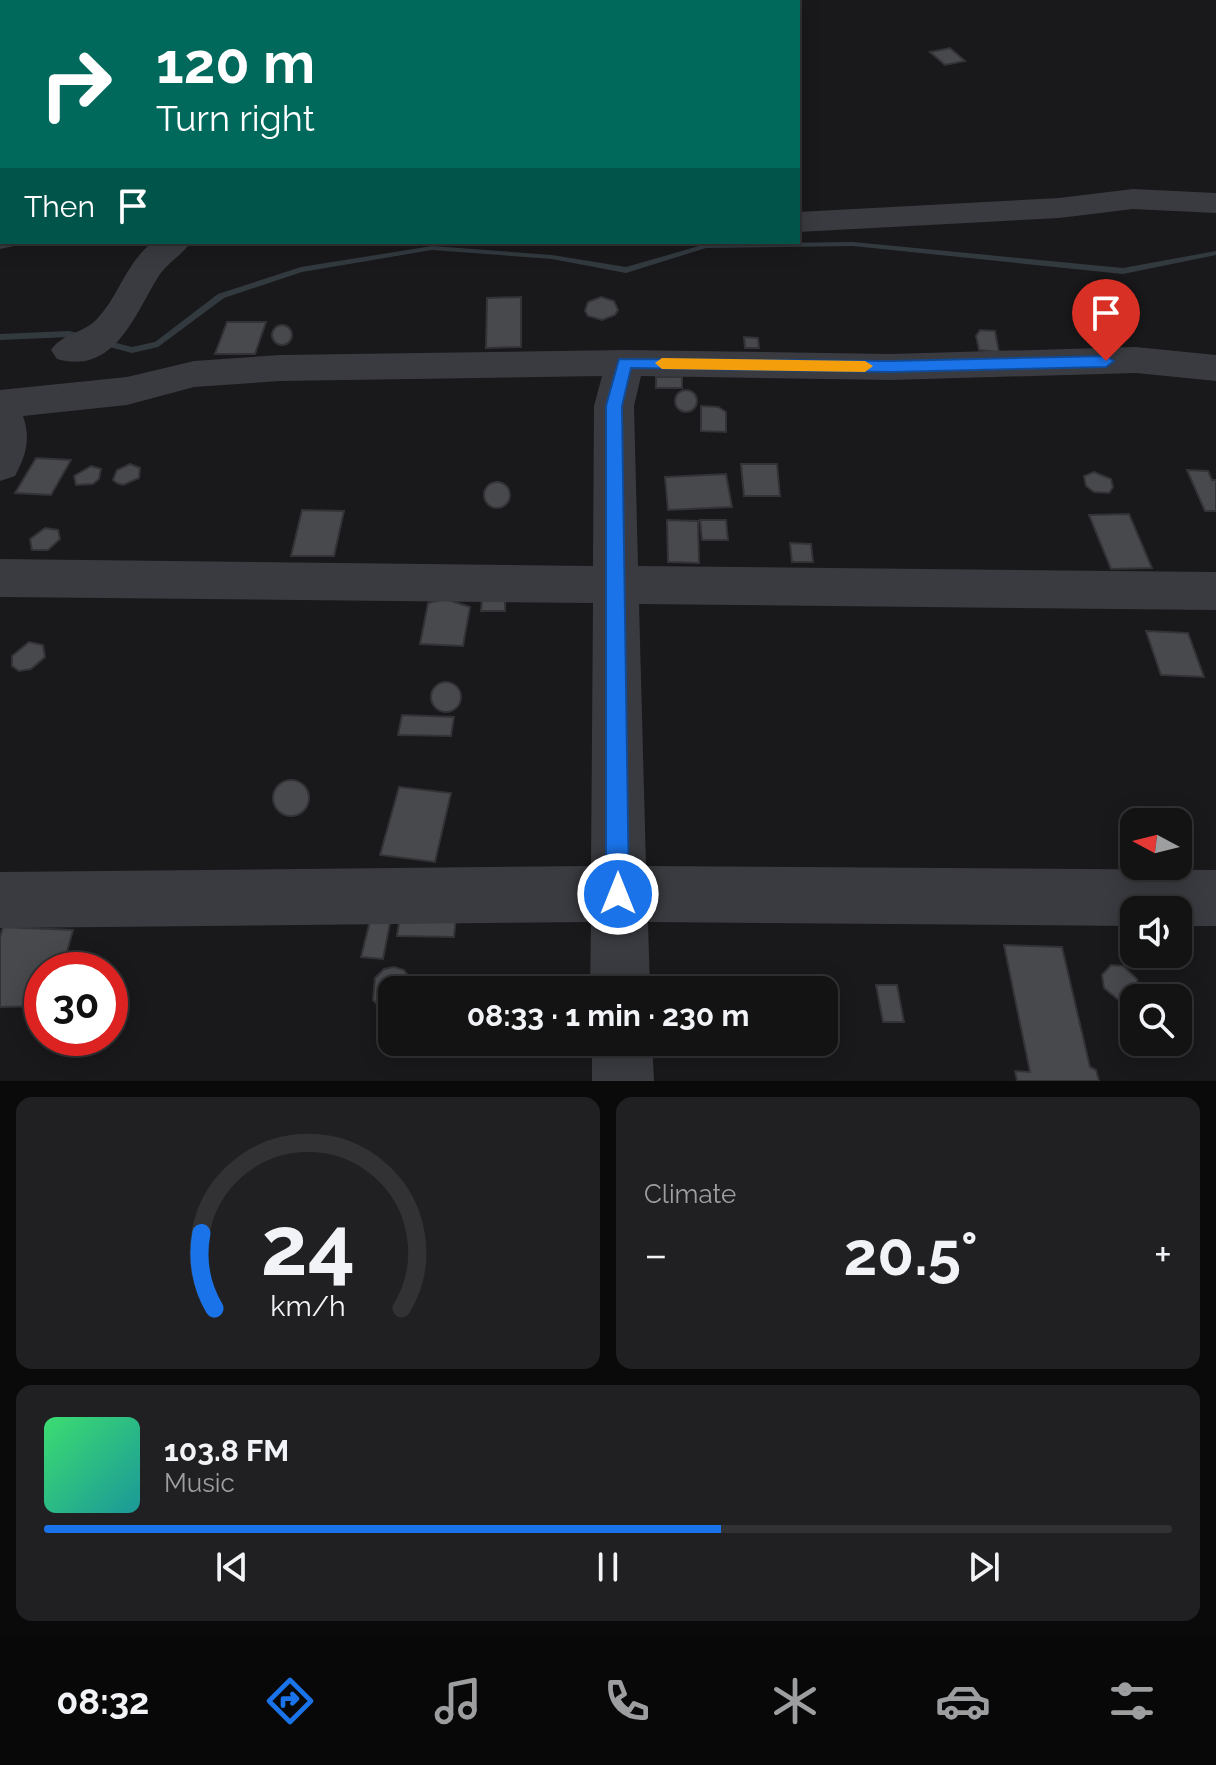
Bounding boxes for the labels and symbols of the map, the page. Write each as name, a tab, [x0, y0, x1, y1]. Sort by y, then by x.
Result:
pin	[1072, 279, 1140, 361]
north arrow	[1120, 808, 1192, 880]
position arrow	[576, 852, 660, 936]
speed limit sign: 30	[24, 952, 128, 1056]

